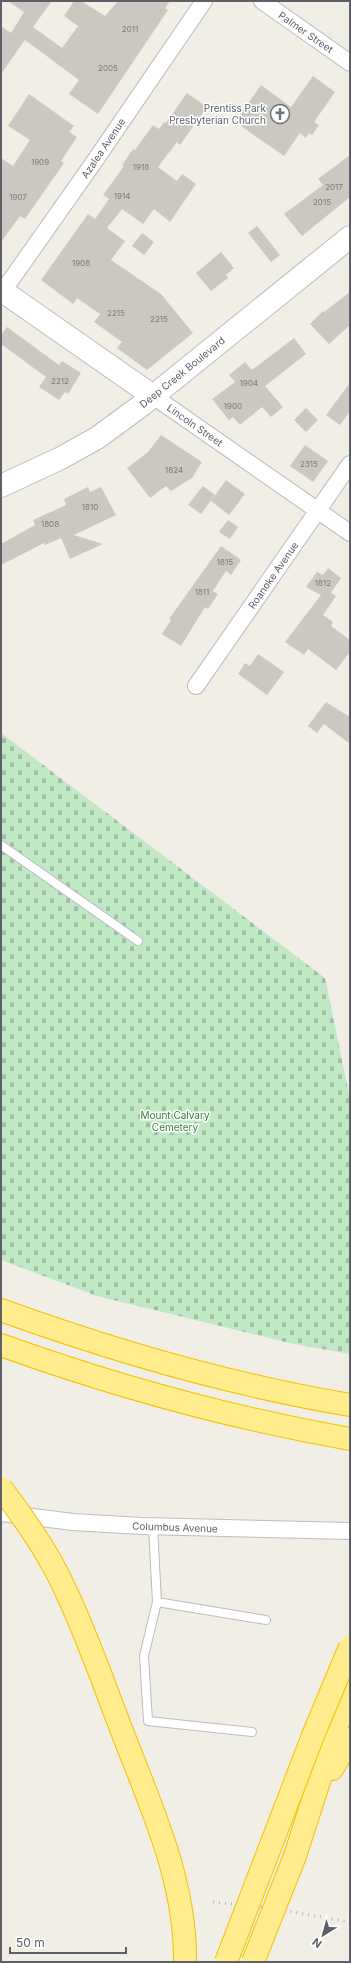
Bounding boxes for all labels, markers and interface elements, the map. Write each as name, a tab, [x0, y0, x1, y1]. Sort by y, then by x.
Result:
street label: Palmer Street	[276, 9, 336, 56]
house number: 2011	[122, 24, 138, 34]
house number: 2005	[98, 63, 118, 73]
place label: Prentiss Park Presbyterian Church	[169, 102, 267, 126]
church icon: Prentiss Park Presbyterian Church	[269, 103, 291, 125]
street label: Azalea Avenue	[78, 116, 128, 180]
house number: 1909	[31, 157, 49, 167]
house number: 1918	[133, 162, 149, 172]
house number: 2017	[325, 182, 343, 192]
house number: 1914	[114, 191, 130, 201]
house number: 1907	[9, 192, 27, 202]
house number: 2015	[313, 197, 331, 207]
house number: 1908	[72, 258, 90, 268]
house number: 2215	[107, 308, 125, 318]
house number: 2215	[150, 314, 168, 324]
street label: Deep Creek Boulevard	[137, 334, 227, 410]
house number: 2212	[51, 376, 69, 386]
house number: 1904	[240, 378, 258, 388]
street label: Lincoln Street	[165, 401, 226, 449]
house number: 1900	[224, 401, 242, 411]
house number: 2315	[300, 459, 318, 469]
house number: 1824	[165, 465, 183, 475]
house number: 1810	[82, 502, 98, 512]
house number: 1808	[41, 519, 59, 529]
street label: Roanoke Avenue	[245, 539, 301, 611]
house number: 1815	[217, 557, 233, 567]
house number: 1812	[315, 578, 331, 588]
house number: 1811	[195, 587, 209, 597]
park label: Mount Calvary Cemetery	[140, 1109, 210, 1133]
street label: Columbus Avenue	[132, 1520, 218, 1534]
north arrow	[303, 1915, 343, 1955]
scale bar	[10, 1929, 126, 1955]
text: 50 m	[16, 1935, 45, 1950]
text: N	[309, 1935, 325, 1951]

